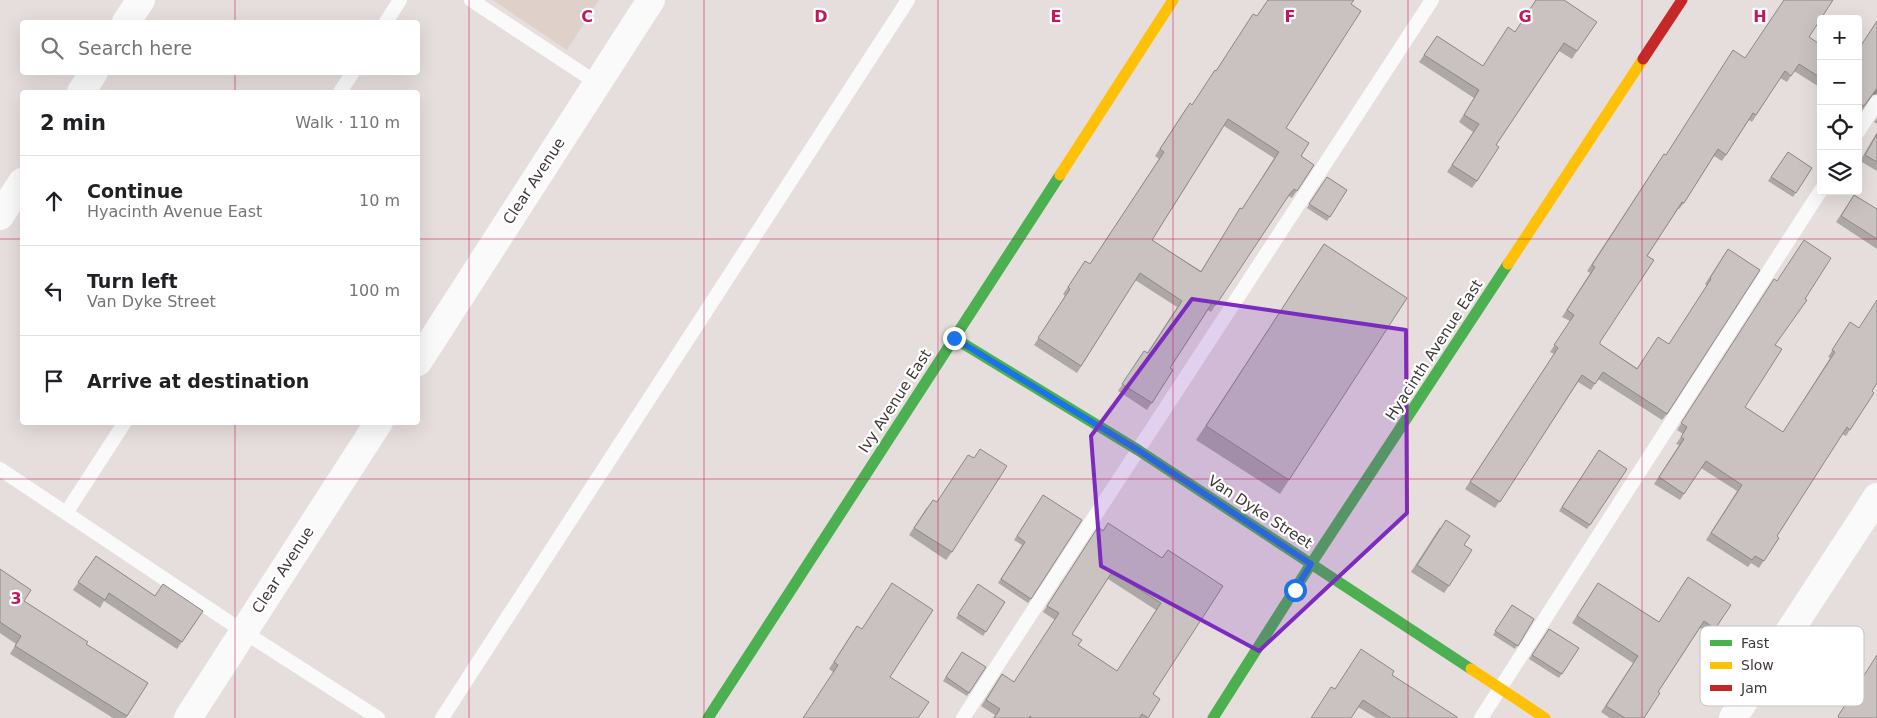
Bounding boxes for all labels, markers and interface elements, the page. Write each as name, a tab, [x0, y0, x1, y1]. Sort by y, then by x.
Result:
text: C	[581, 7, 593, 26]
text: D	[814, 7, 828, 26]
text: E	[1051, 7, 1061, 26]
text: F	[1285, 7, 1295, 26]
text: G	[1518, 7, 1532, 26]
text: H	[1753, 7, 1767, 26]
map controls	[1817, 15, 1862, 195]
button: +	[1817, 15, 1862, 60]
search box	[20, 20, 420, 75]
icon: search	[38, 34, 66, 62]
text: Search here	[78, 37, 192, 59]
button: −	[1817, 60, 1862, 105]
button: locate	[1817, 105, 1862, 150]
text: 2 min	[40, 111, 106, 135]
text: Walk · 110 m	[295, 113, 400, 132]
street label: Clear Avenue	[499, 134, 569, 228]
button: layers	[1817, 150, 1862, 195]
text: Continue	[87, 180, 183, 202]
icon: ahead	[40, 187, 68, 215]
text: 10 m	[359, 191, 400, 210]
text: Hyacinth Avenue East	[87, 202, 262, 221]
text: Turn left	[87, 270, 178, 292]
street label: Hyacinth Avenue East	[1382, 276, 1486, 424]
icon: left	[40, 277, 68, 305]
text: 100 m	[349, 281, 400, 300]
text: Van Dyke Street	[87, 292, 216, 311]
route end	[943, 327, 966, 350]
street label: Ivy Avenue East	[855, 346, 935, 456]
icon: arrive	[40, 367, 68, 395]
text: Arrive at destination	[87, 370, 309, 392]
street label: Van Dyke Street	[1204, 472, 1316, 552]
street label: Clear Avenue	[248, 523, 318, 617]
route start	[1284, 579, 1307, 602]
text: 3	[10, 589, 22, 608]
legend	[1700, 626, 1864, 706]
text: Fast	[1741, 635, 1770, 651]
text: Slow	[1741, 657, 1774, 673]
text: Jam	[1740, 680, 1767, 696]

